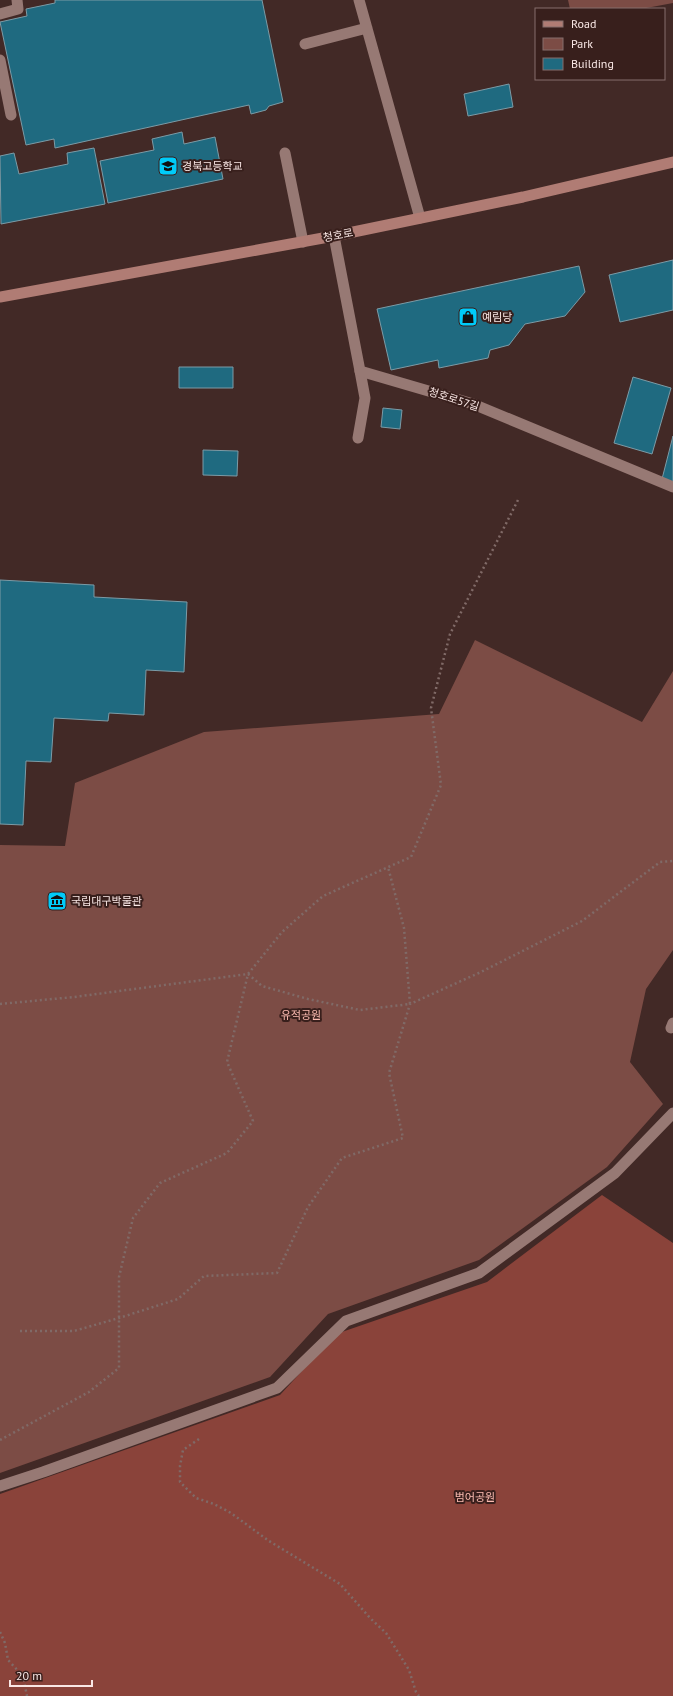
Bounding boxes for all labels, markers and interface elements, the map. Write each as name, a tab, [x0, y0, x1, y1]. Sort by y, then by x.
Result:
legend	[535, 8, 665, 80]
text: Road	[571, 16, 596, 31]
text: Park	[571, 36, 593, 51]
text: Building	[571, 56, 614, 71]
school or university icon: 경북고등학교	[157, 155, 179, 177]
place label: 경북고등학교	[182, 159, 243, 173]
street label: 청호로	[322, 225, 354, 245]
shop icon: 예림당	[457, 306, 479, 328]
place label: 예림당	[482, 310, 512, 324]
street label: 청호로57길	[427, 384, 481, 414]
museum icon: 국립대구박물관	[46, 890, 68, 912]
place label: 국립대구박물관	[71, 894, 142, 908]
park label: 유적공원	[281, 1008, 321, 1022]
park label: 범어공원	[455, 1490, 495, 1504]
scale bar	[10, 1662, 92, 1688]
text: 20 m	[16, 1668, 42, 1683]

